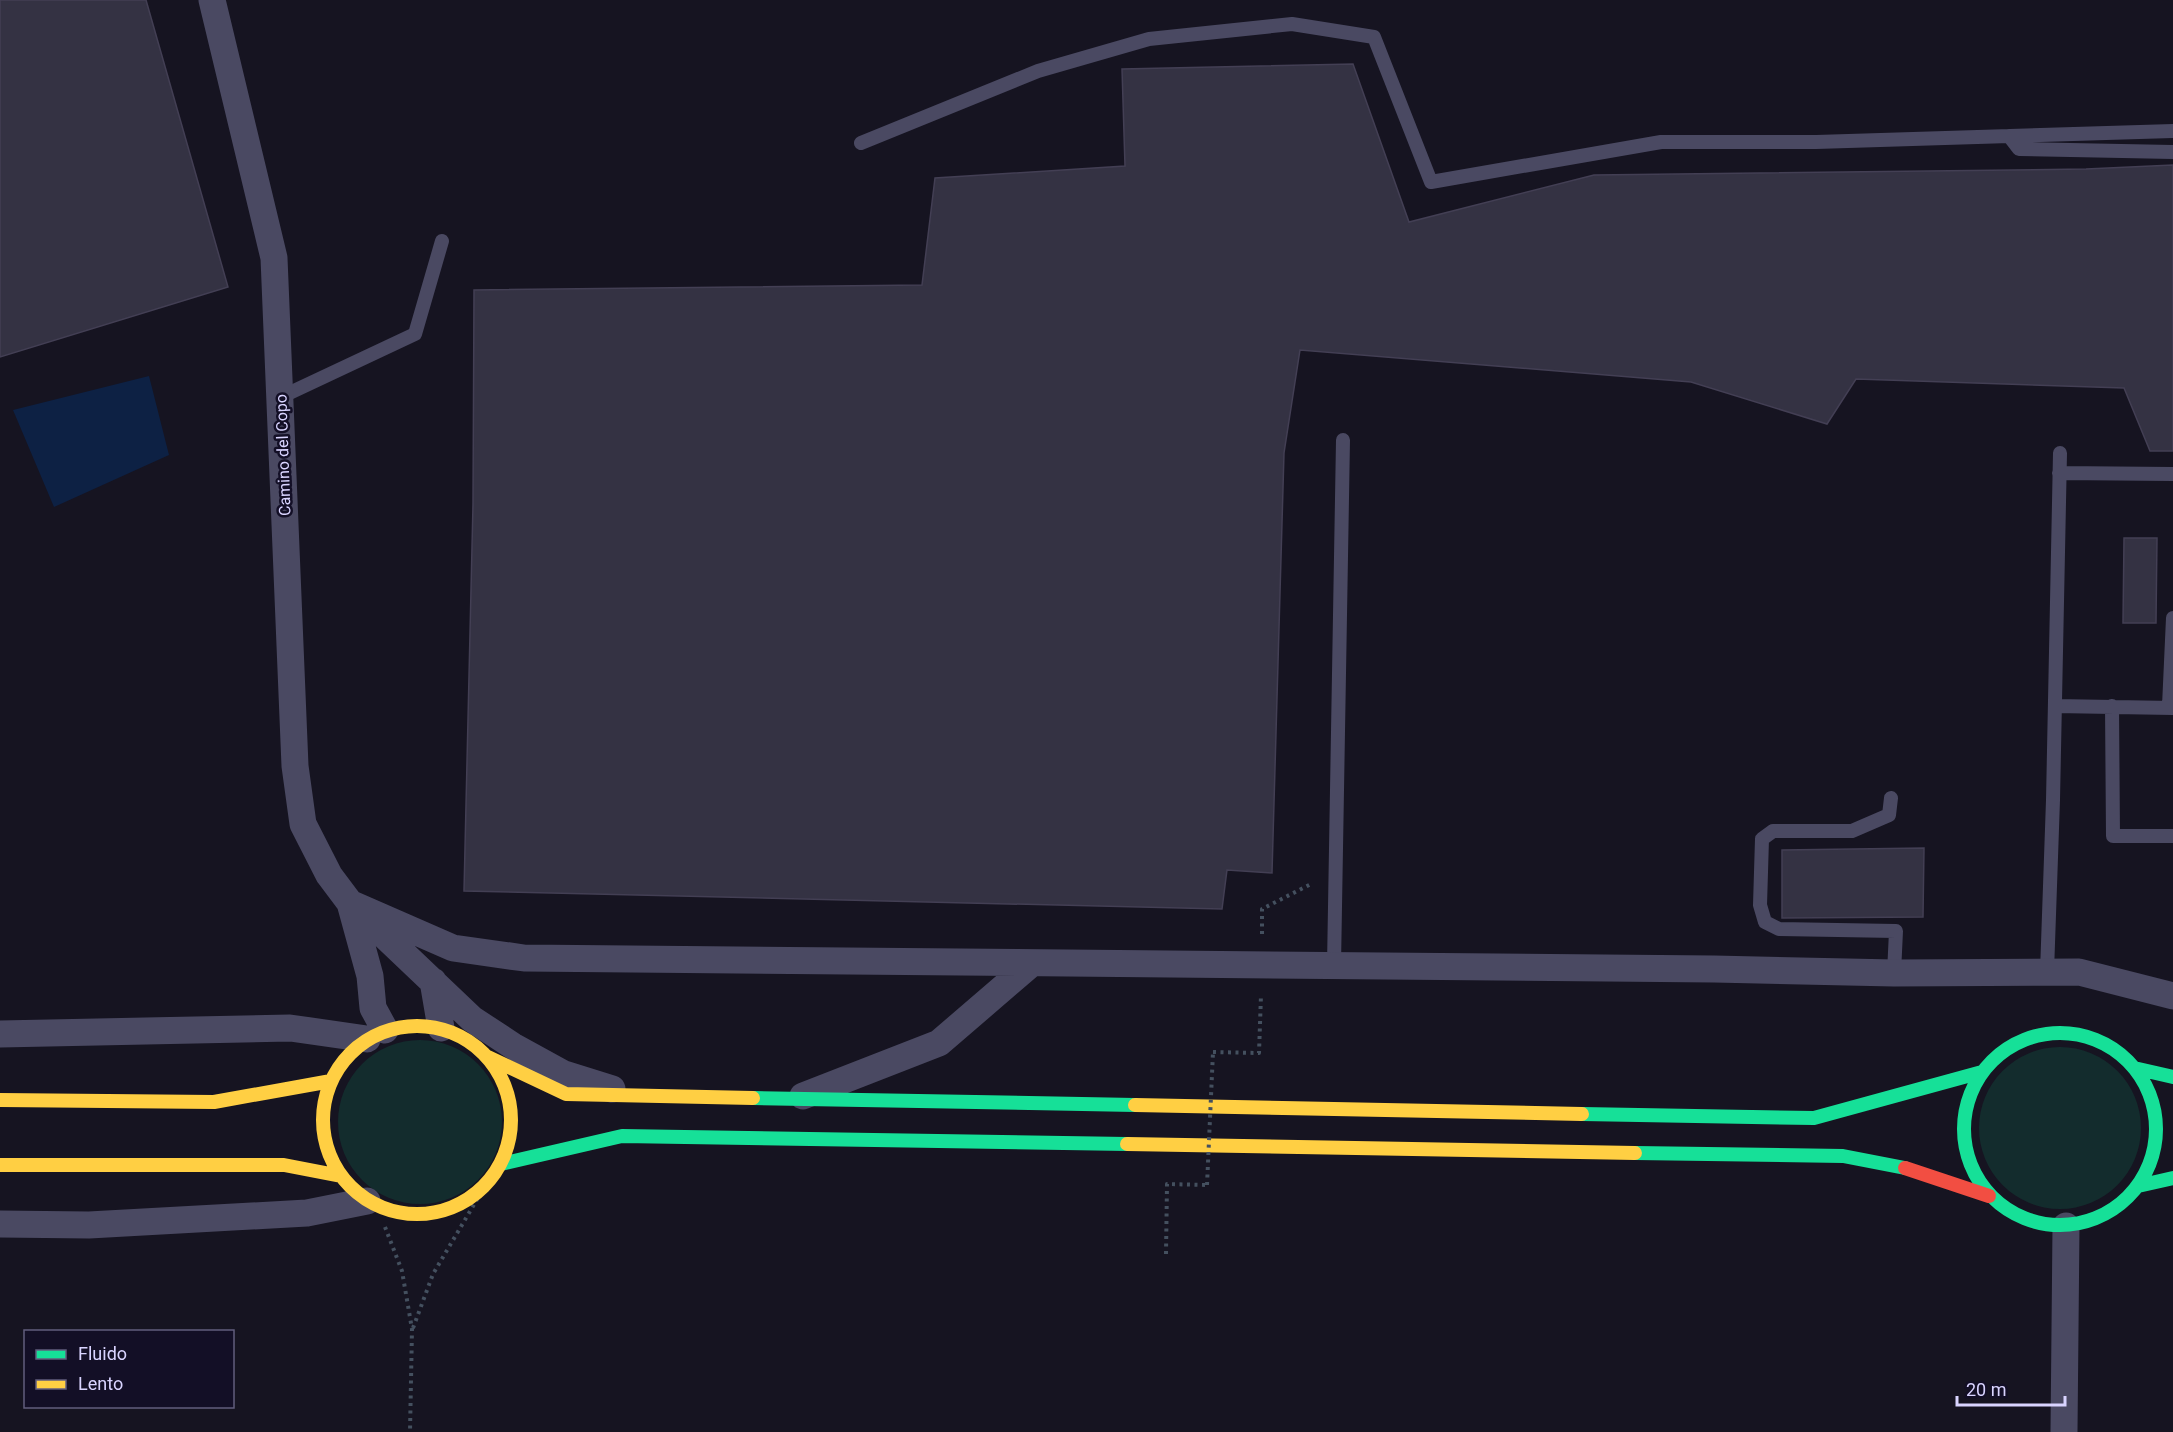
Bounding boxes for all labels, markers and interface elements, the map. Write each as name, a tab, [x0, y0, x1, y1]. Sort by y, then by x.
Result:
street label: Camino del Copo	[271, 394, 295, 516]
legend	[24, 1330, 234, 1408]
text: Fluido	[78, 1343, 127, 1364]
scale bar	[1957, 1369, 2065, 1407]
text: Lento	[78, 1373, 123, 1394]
text: 20 m	[1966, 1379, 2006, 1400]

